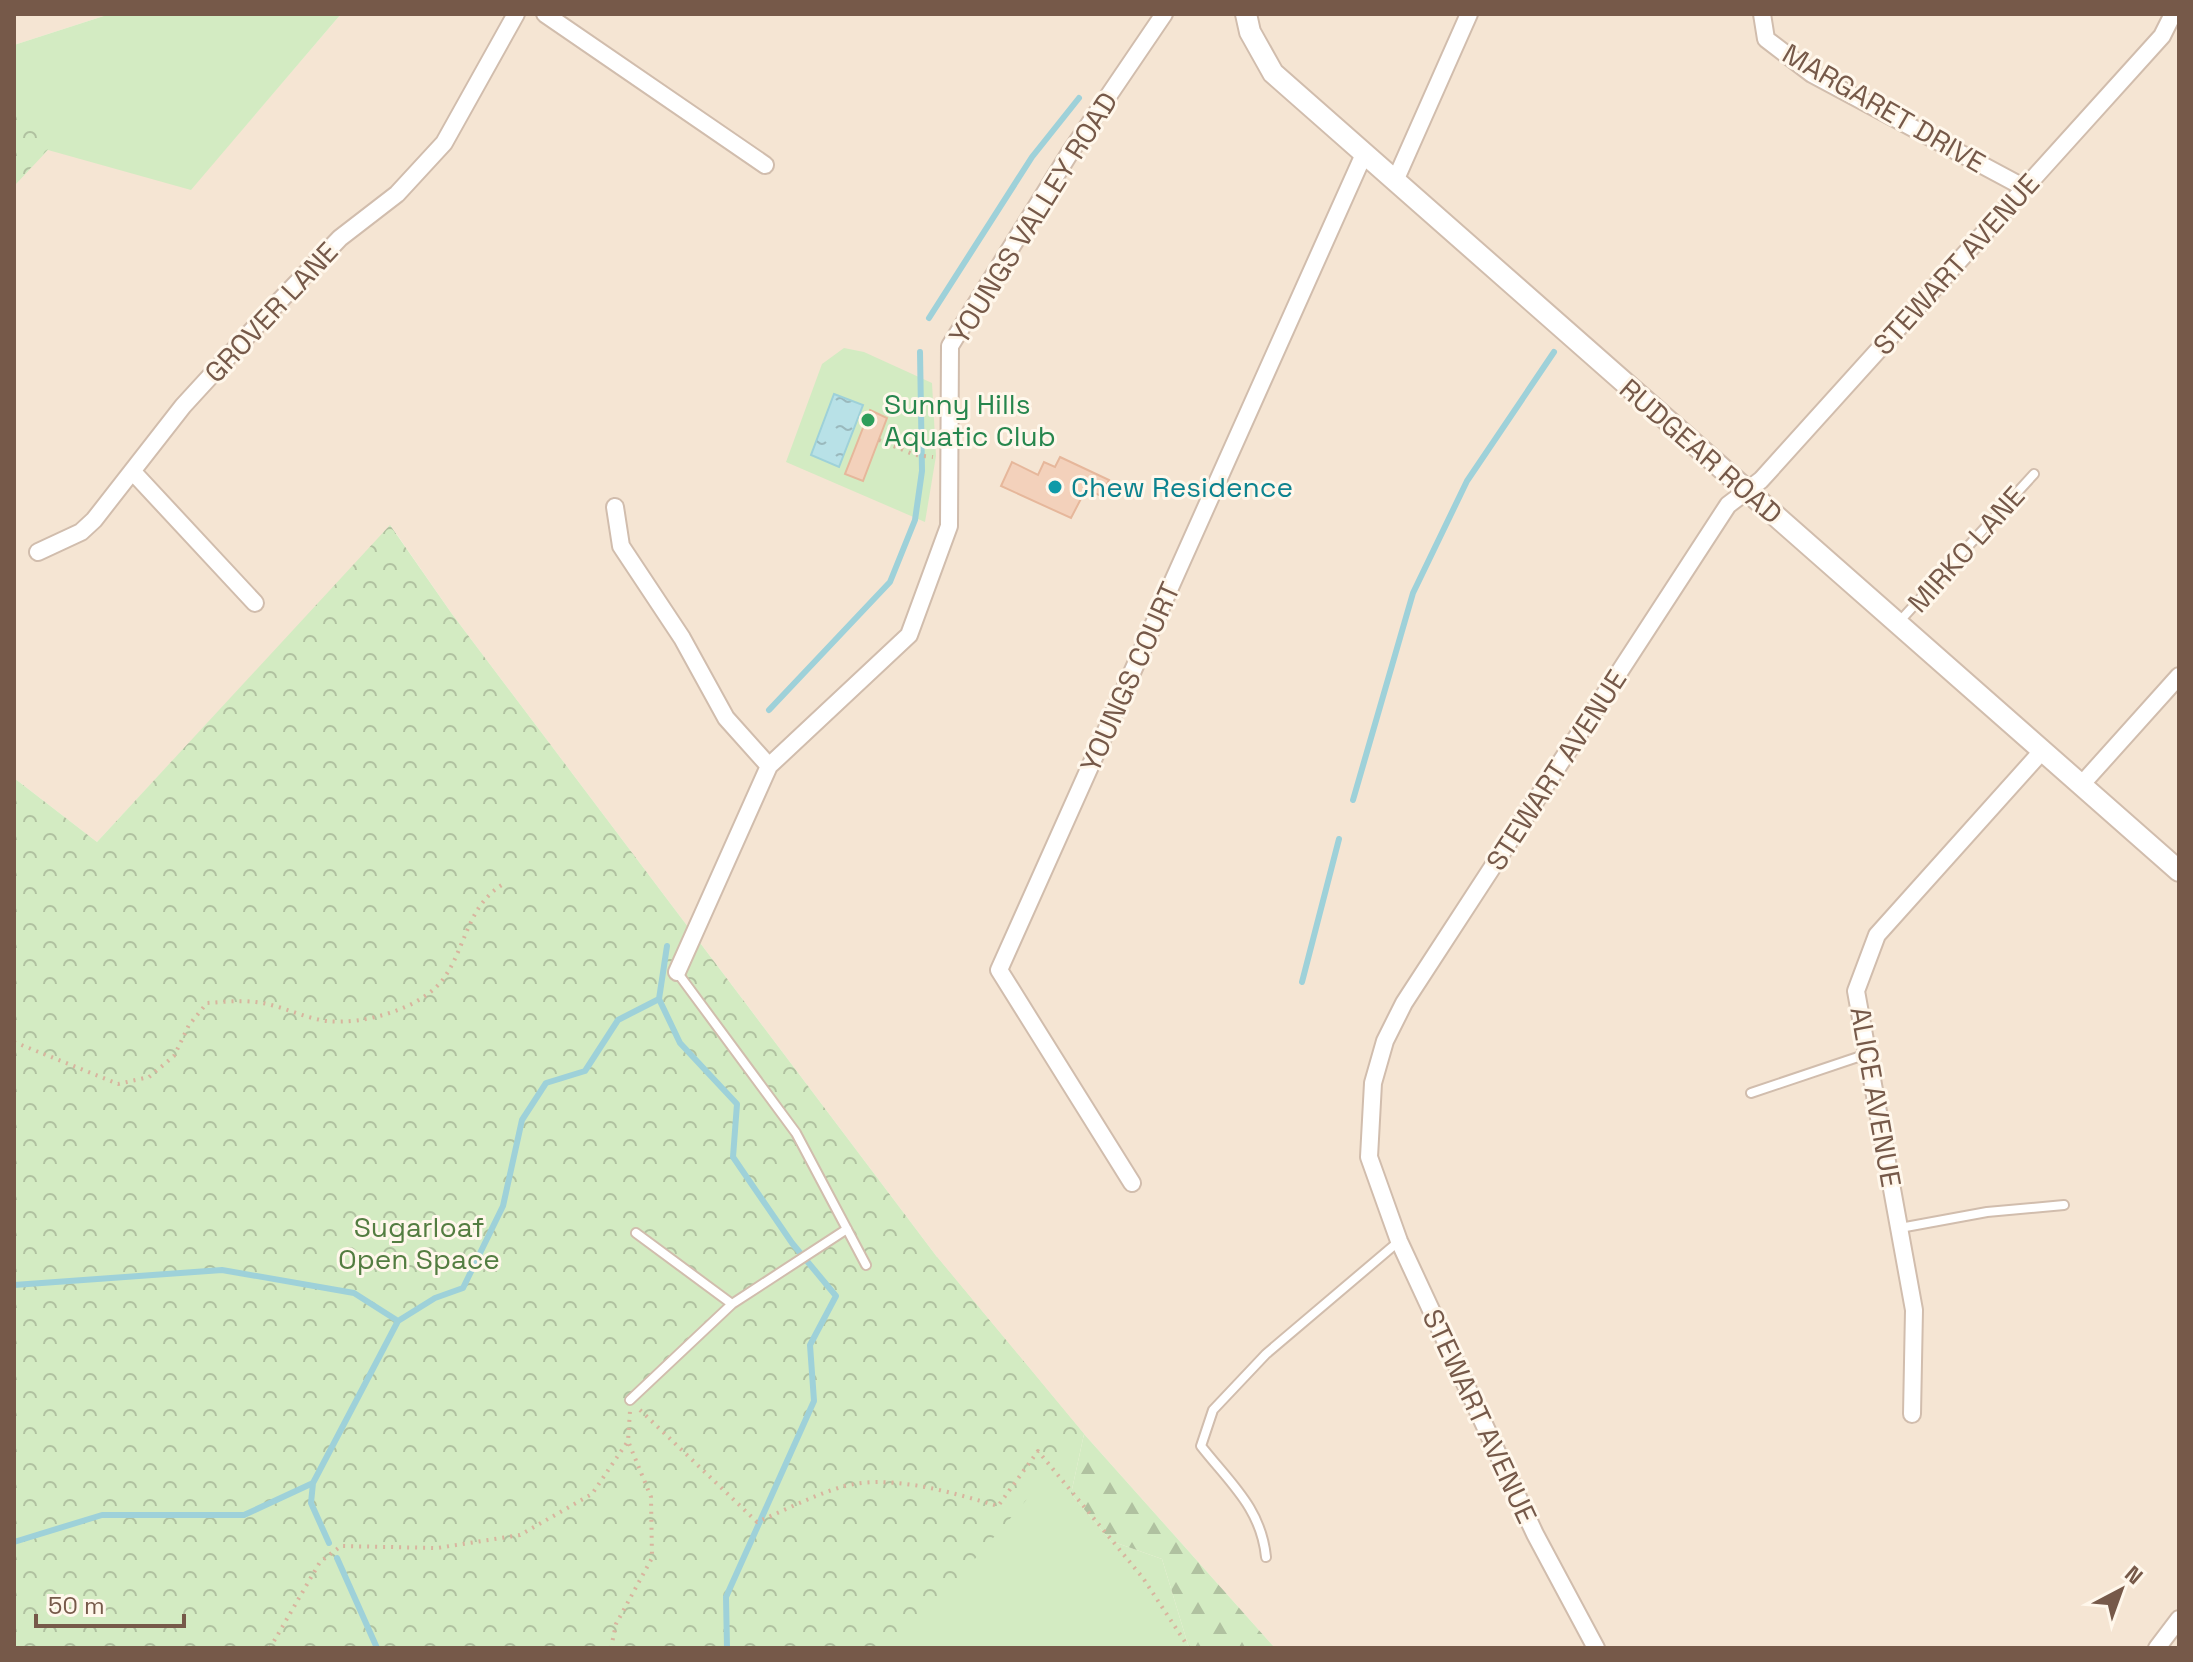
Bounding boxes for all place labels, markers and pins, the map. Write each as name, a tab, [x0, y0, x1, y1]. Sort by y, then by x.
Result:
place label: Sunny Hills Aquatic Club	[884, 386, 1056, 454]
marker: Sunny Hills Aquatic Club	[859, 411, 877, 429]
place label: Chew Residence	[1071, 469, 1293, 505]
marker: Chew Residence	[1046, 478, 1064, 496]

